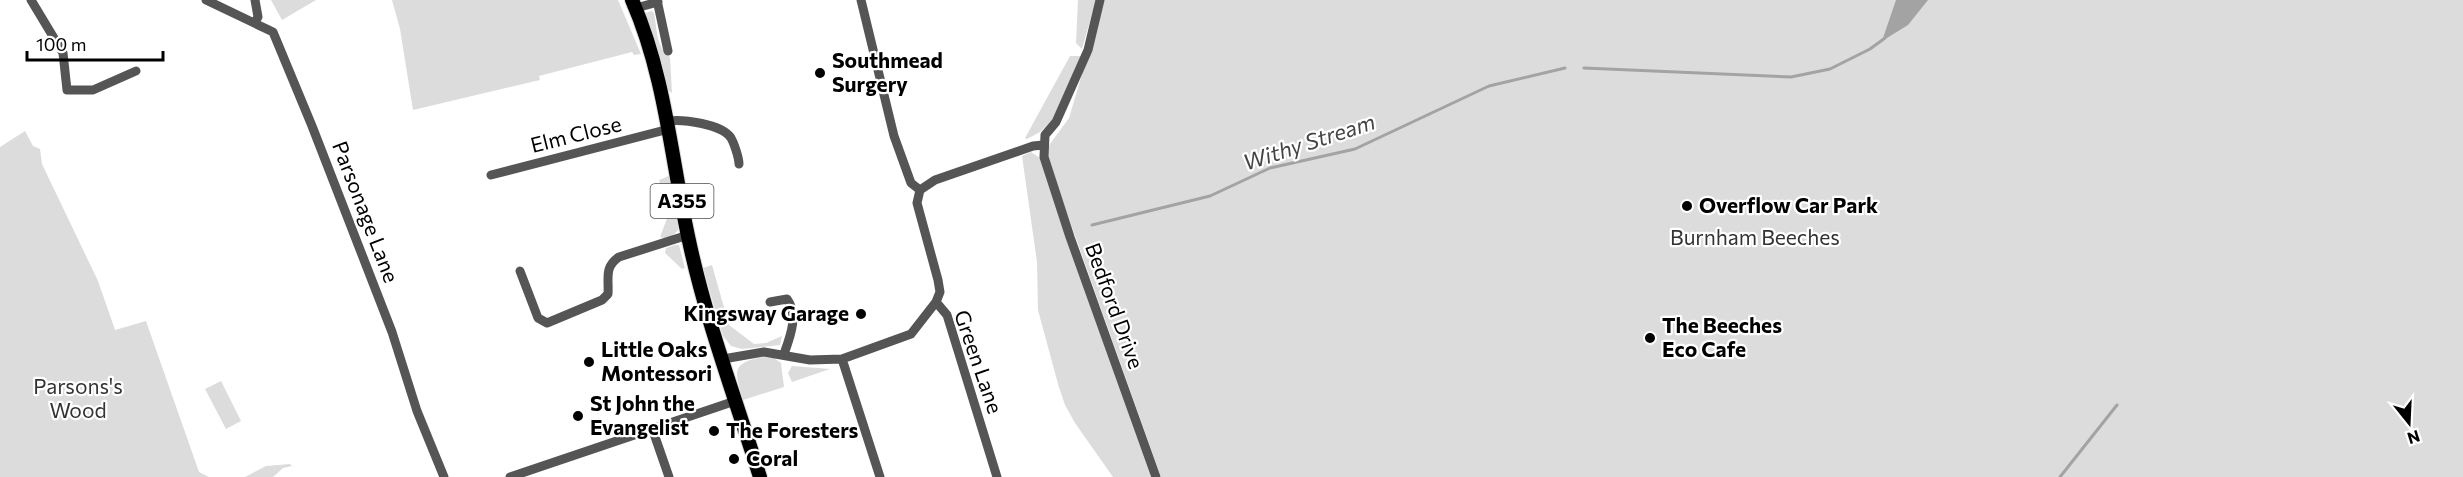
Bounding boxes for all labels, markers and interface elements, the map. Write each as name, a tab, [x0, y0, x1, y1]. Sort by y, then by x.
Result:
scale bar	[27, 24, 164, 62]
text: 100 m	[36, 33, 86, 55]
place label: Southmead Surgery	[832, 47, 943, 96]
marker: Southmead Surgery	[813, 66, 827, 80]
water label: Withy Stream	[1239, 107, 1378, 176]
street label: Elm Close	[528, 110, 624, 157]
street label: Parsonage Lane	[328, 137, 405, 286]
road number: A355	[650, 184, 714, 218]
place label: Overflow Car Park	[1699, 192, 1878, 217]
marker: Overflow Car Park	[1680, 199, 1694, 213]
park label: Burnham Beeches	[1670, 224, 1840, 249]
street label: Bedford Drive	[1081, 239, 1150, 372]
place label: Kingsway Garage	[683, 300, 849, 325]
marker: Kingsway Garage	[854, 307, 868, 321]
street label: Green Lane	[950, 307, 1009, 417]
place label: The Beeches Eco Cafe	[1662, 312, 1782, 361]
marker: The Beeches Eco Cafe	[1643, 331, 1657, 345]
place label: Little Oaks Montessori	[601, 336, 712, 385]
marker: Little Oaks Montessori	[582, 355, 596, 369]
park label: Parsons's Wood	[33, 373, 123, 422]
place label: St John the Evangelist	[590, 390, 695, 439]
north arrow	[2379, 393, 2439, 453]
marker: St John the Evangelist	[571, 409, 585, 423]
place label: The Foresters	[726, 417, 859, 442]
marker: The Foresters	[707, 424, 721, 438]
text: N	[2405, 427, 2422, 449]
place label: Coral	[746, 445, 798, 470]
marker: Coral	[727, 452, 741, 466]

